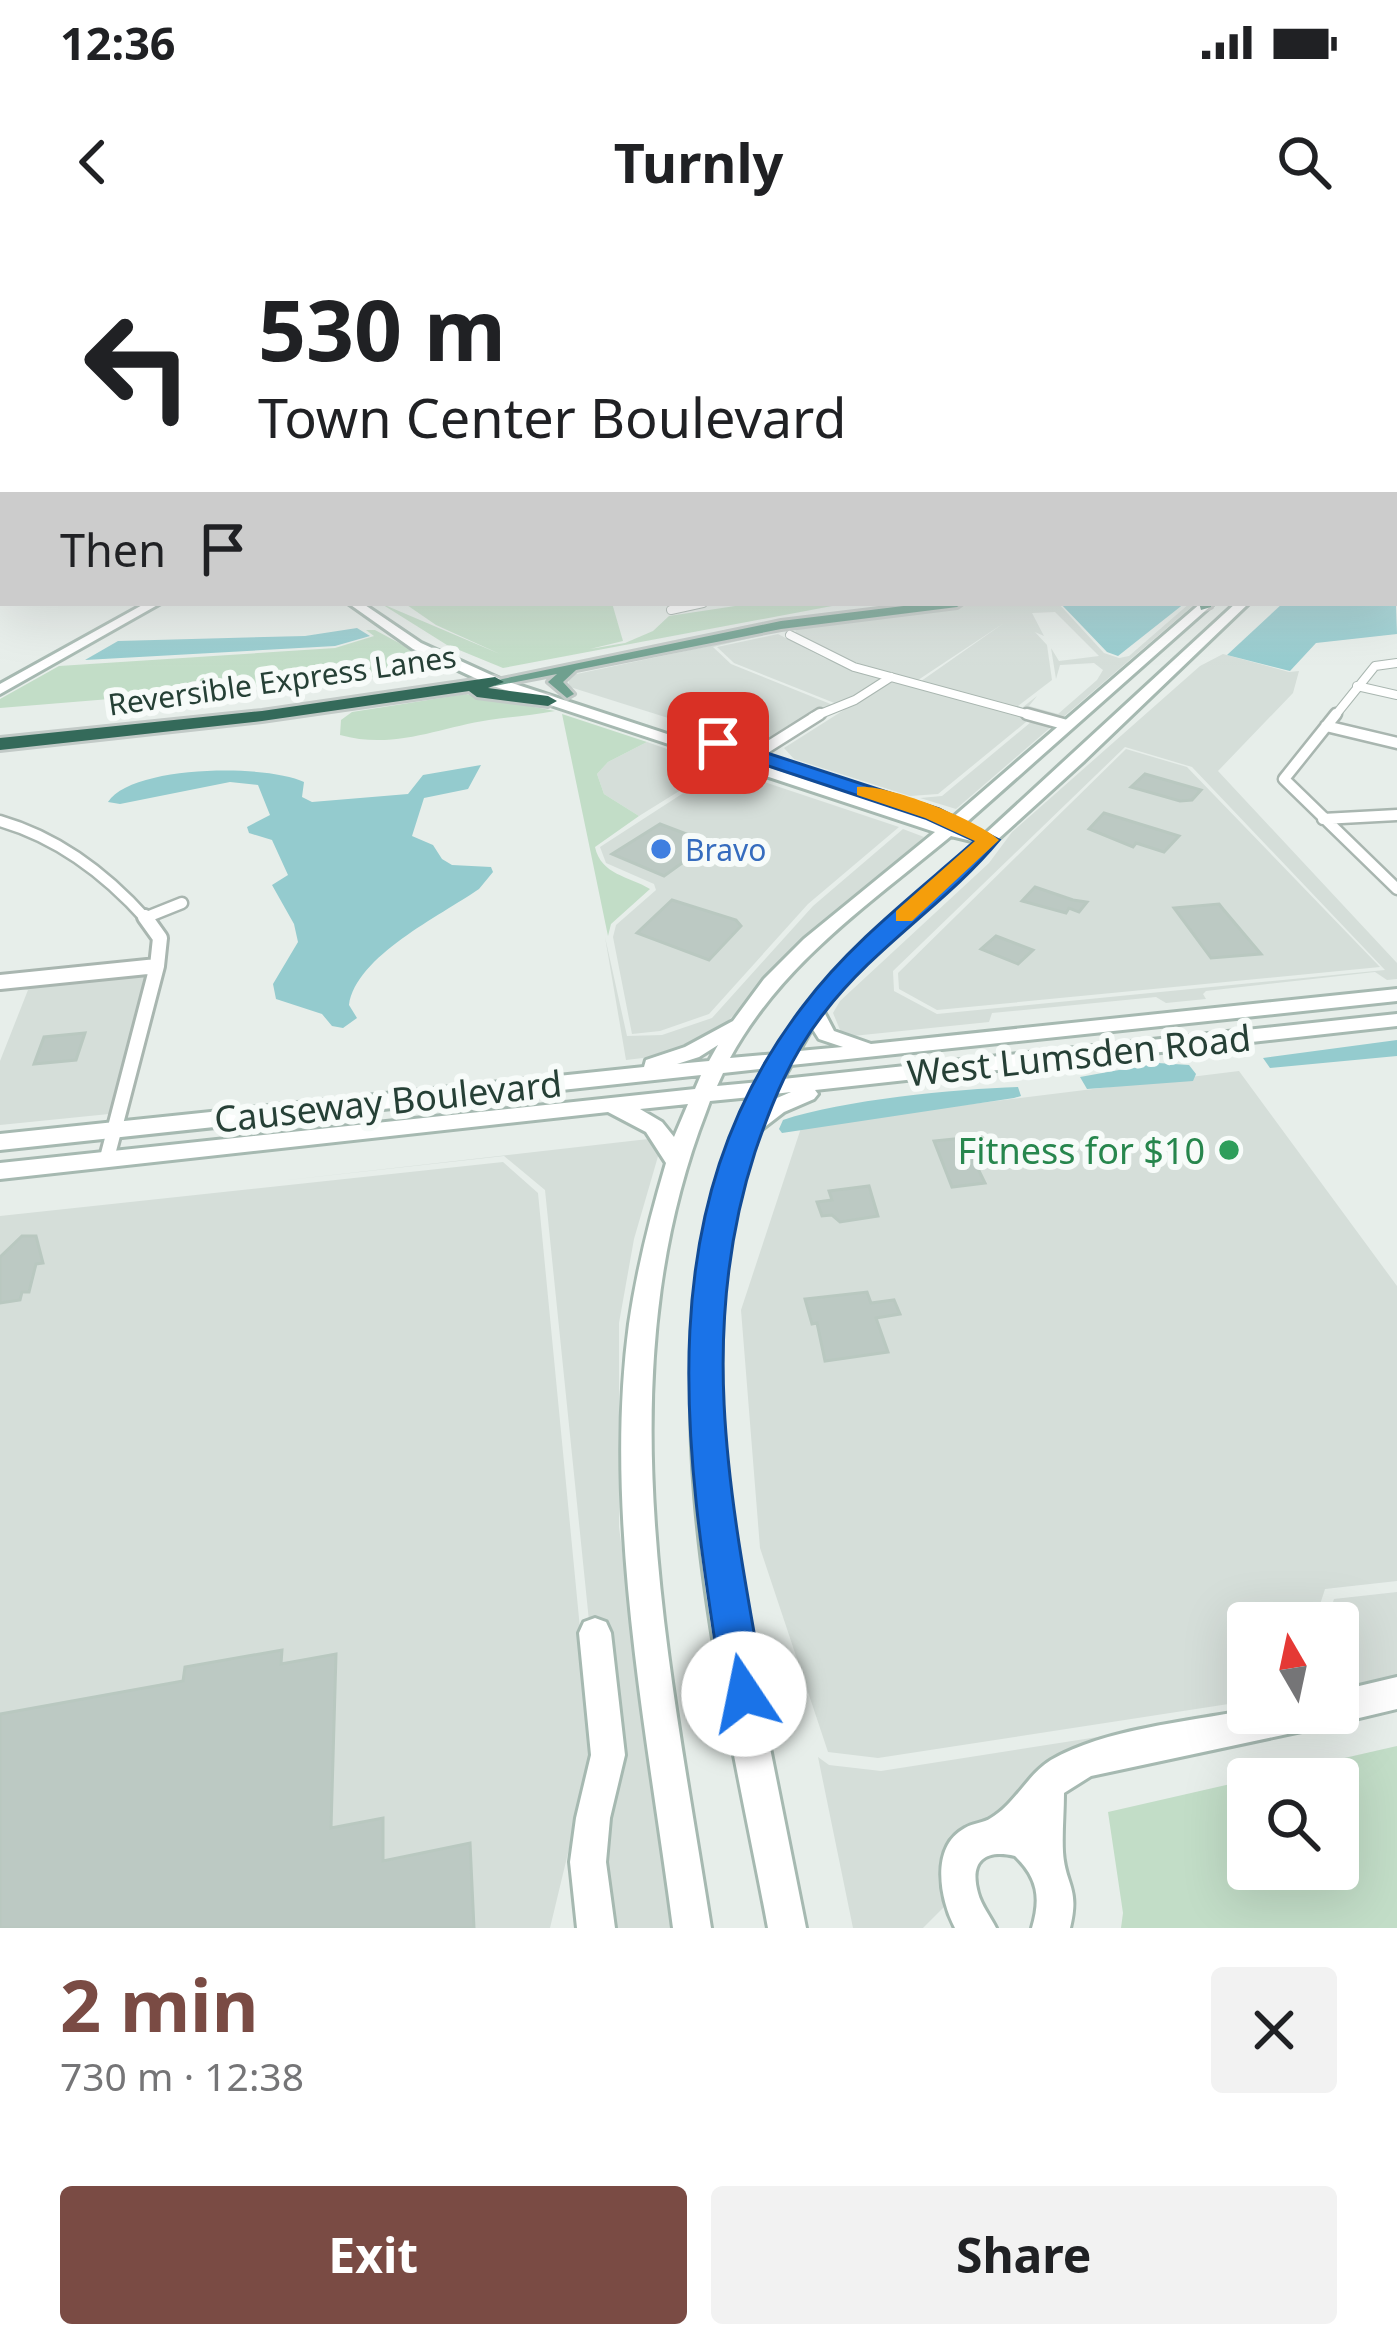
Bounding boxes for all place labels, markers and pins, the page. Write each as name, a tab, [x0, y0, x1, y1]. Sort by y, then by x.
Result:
pin	[667, 692, 769, 794]
place label: Bravo	[685, 829, 767, 870]
marker: Bravo	[648, 836, 674, 862]
place label: Fitness for $10	[957, 1126, 1205, 1175]
marker: Fitness for $10	[1216, 1137, 1242, 1163]

